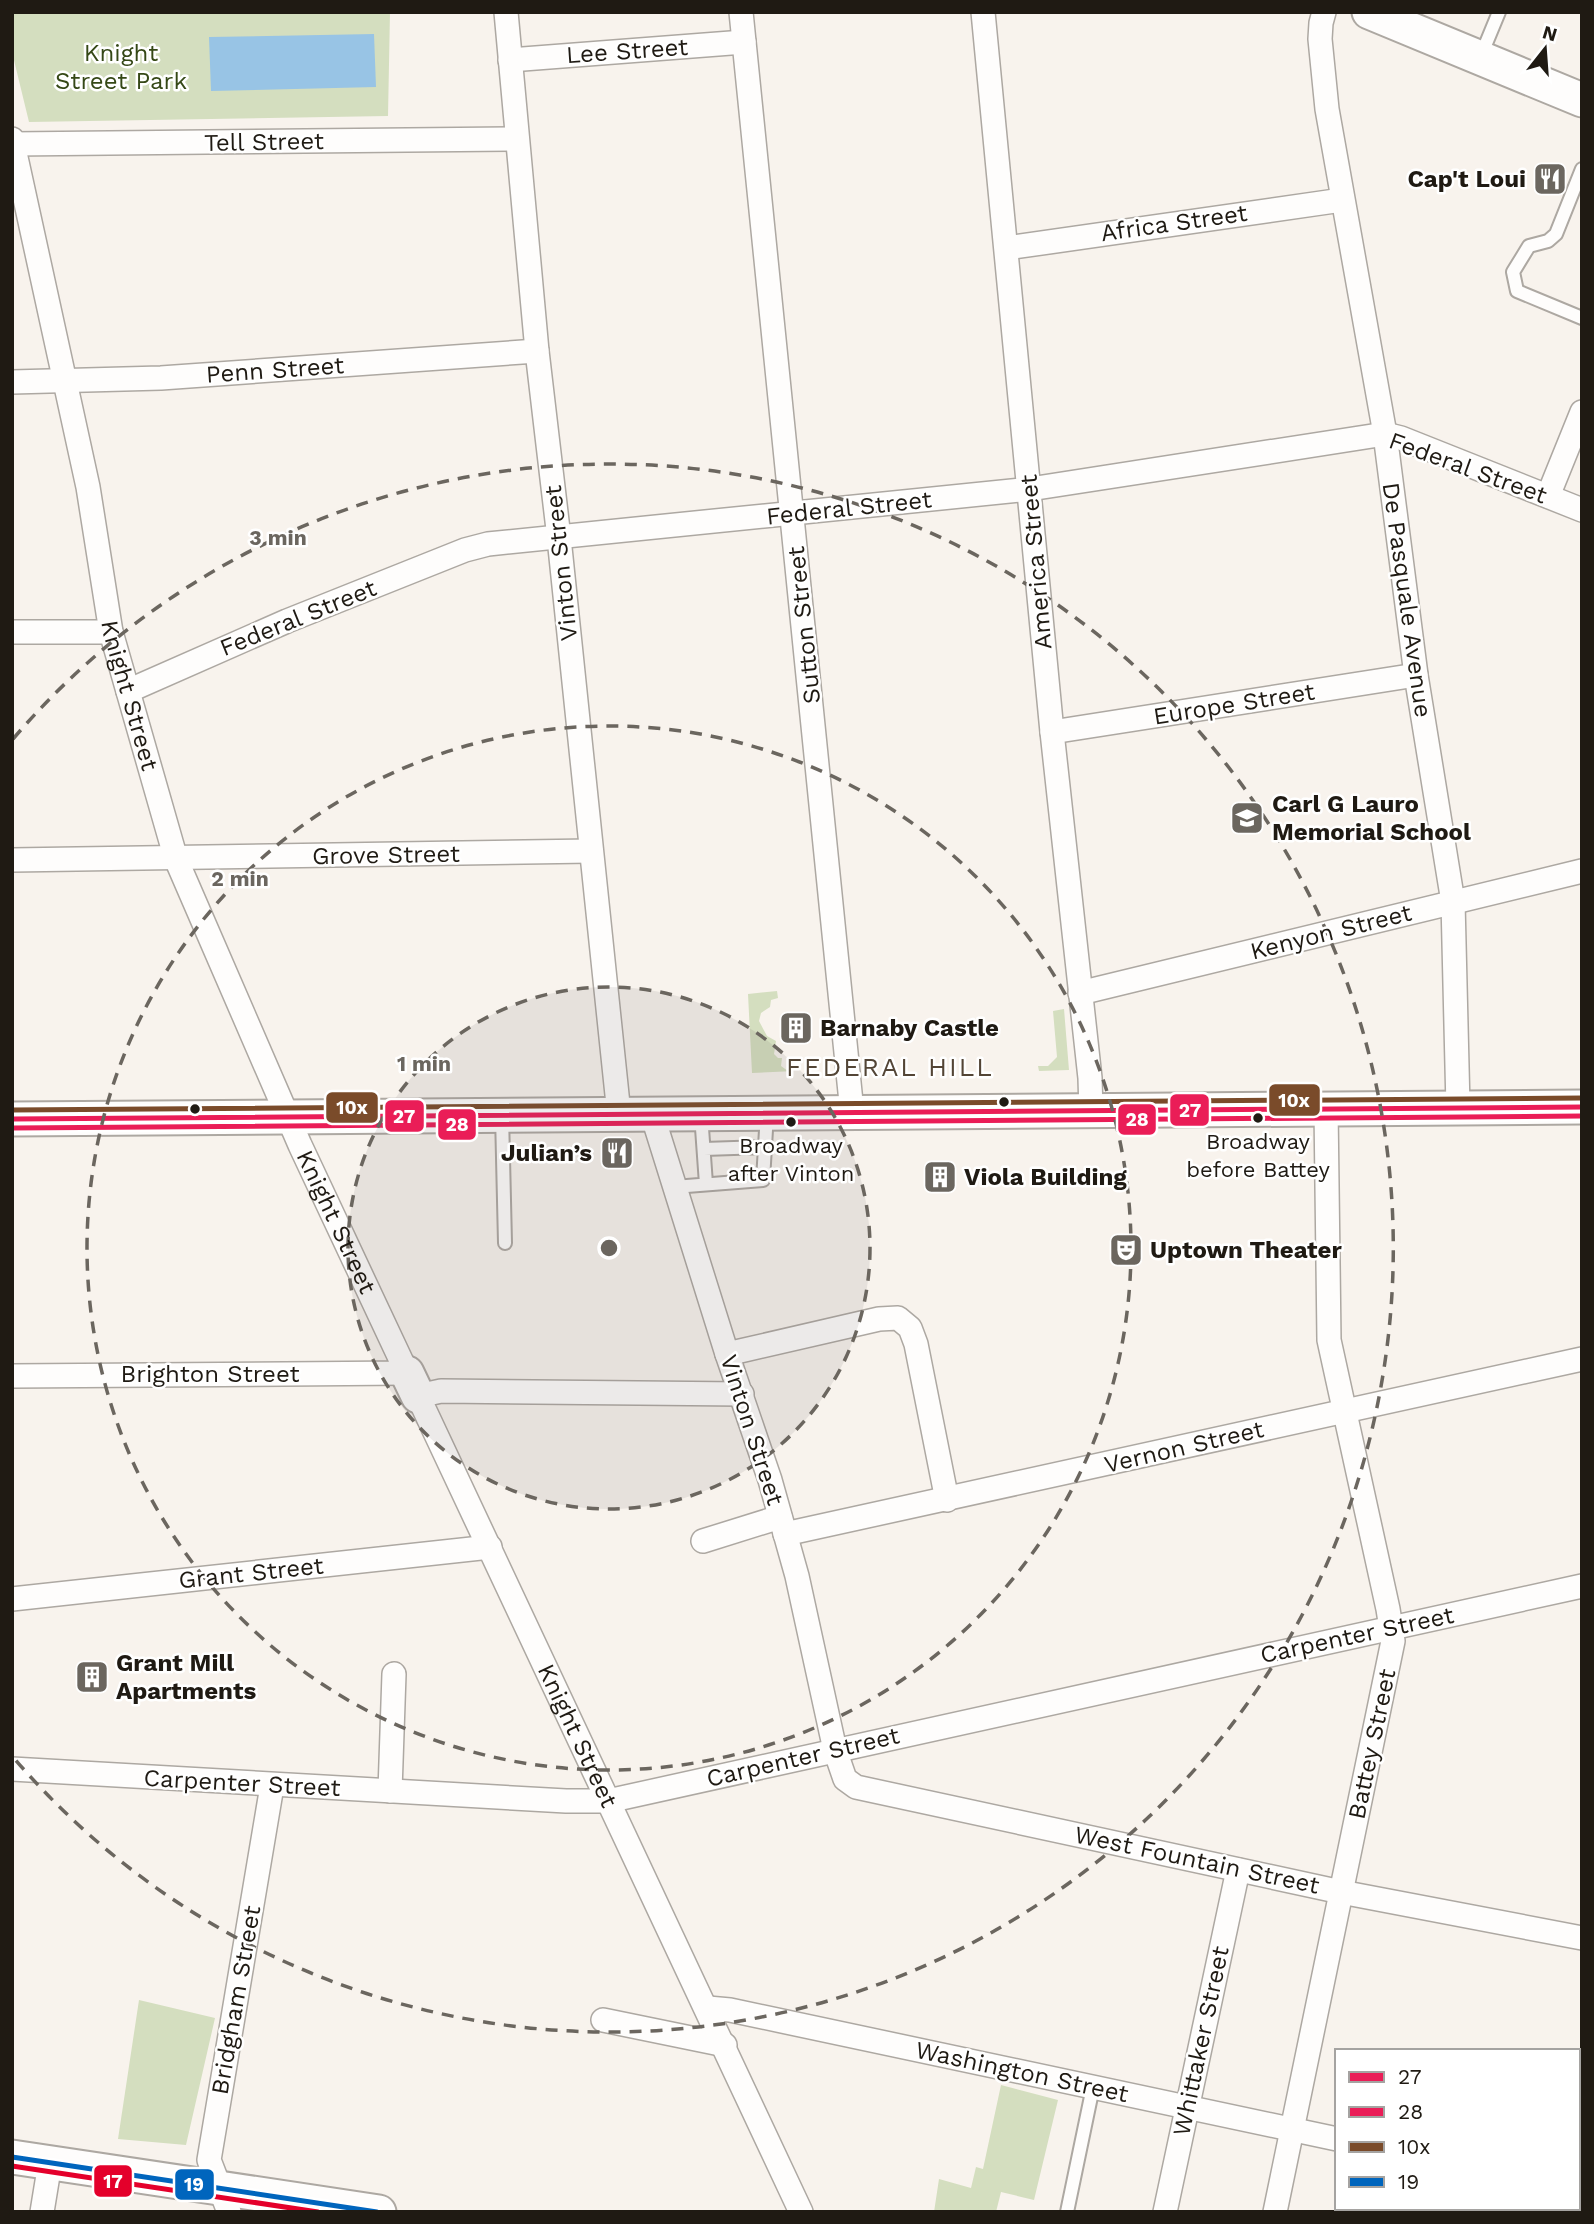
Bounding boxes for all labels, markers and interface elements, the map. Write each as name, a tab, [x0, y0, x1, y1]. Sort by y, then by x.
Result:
north arrow	[1510, 14, 1580, 84]
text: N	[1540, 20, 1560, 46]
street label: Lee Street	[565, 33, 689, 69]
park label: Knight Street Park	[55, 39, 187, 95]
street label: Tell Street	[204, 127, 324, 157]
restaurant icon: Cap't Loui	[1531, 160, 1569, 198]
place label: Cap't Loui	[1407, 165, 1526, 193]
street label: Africa Street	[1099, 199, 1249, 247]
street label: Penn Street	[205, 351, 345, 389]
street label: Federal Street	[1385, 426, 1551, 510]
street label: America Street	[1014, 473, 1058, 651]
street label: De Pasquale Avenue	[1377, 481, 1437, 719]
street label: Vinton Street	[539, 484, 583, 642]
street label: Federal Street	[765, 485, 933, 531]
text: 3 min	[249, 525, 307, 550]
street label: Sutton Street	[782, 545, 826, 705]
street label: Federal Street	[216, 574, 380, 662]
street label: Knight Street	[95, 618, 164, 774]
street label: Europe Street	[1151, 677, 1317, 731]
place label: Carl G Lauro Memorial School	[1272, 790, 1471, 846]
school or university icon: Carl G Lauro Memorial School	[1228, 799, 1266, 837]
street label: Grove Street	[312, 840, 460, 870]
text: 2 min	[211, 866, 269, 891]
street label: Kenyon Street	[1247, 898, 1415, 966]
building icon: Barnaby Castle	[777, 1009, 815, 1047]
place label: Barnaby Castle	[820, 1014, 999, 1042]
text: 1 min	[397, 1051, 451, 1076]
district label: FEDERAL HILL	[786, 1052, 994, 1082]
line badge: 10x	[1268, 1083, 1321, 1117]
text: 10x	[1278, 1089, 1311, 1112]
line badge: 10x	[325, 1091, 379, 1124]
line badge: 27	[1169, 1093, 1210, 1127]
unlabelled marker	[997, 1095, 1011, 1109]
text: 10x	[336, 1096, 369, 1119]
line badge: 27	[384, 1099, 425, 1133]
text: 27	[1179, 1099, 1201, 1122]
unlabelled marker	[188, 1102, 202, 1116]
line badge: 28	[1117, 1103, 1157, 1136]
text: 27	[393, 1105, 415, 1128]
line badge: 28	[437, 1108, 477, 1141]
text: 28	[1125, 1108, 1149, 1131]
marker: Broadway before Battey	[1251, 1111, 1265, 1125]
text: 28	[445, 1113, 469, 1136]
marker: Broadway after Vinton	[784, 1115, 798, 1129]
place label: Broadway before Battey	[1186, 1129, 1330, 1182]
place label: Broadway after Vinton	[728, 1133, 854, 1186]
restaurant icon: Julian’s	[598, 1134, 636, 1172]
place label: Julian’s	[501, 1139, 592, 1167]
street label: Knight Street	[291, 1146, 382, 1298]
building icon: Viola Building	[921, 1158, 959, 1196]
place label: Viola Building	[964, 1163, 1127, 1191]
theatre icon: Uptown Theater	[1107, 1231, 1145, 1269]
centre of rings	[597, 1236, 621, 1260]
place label: Uptown Theater	[1150, 1236, 1343, 1264]
street label: Vinton Street	[715, 1351, 789, 1509]
street label: Brighton Street	[120, 1360, 300, 1388]
street label: Vernon Street	[1102, 1415, 1266, 1479]
street label: Grant Street	[177, 1551, 325, 1595]
street label: Carpenter Street	[1258, 1601, 1456, 1669]
place label: Grant Mill Apartments	[116, 1649, 256, 1705]
building icon: Grant Mill Apartments	[73, 1658, 111, 1696]
street label: Knight Street	[532, 1660, 623, 1812]
street label: Battey Street	[1342, 1666, 1402, 1822]
street label: Carpenter Street	[704, 1721, 902, 1793]
street label: Carpenter Street	[143, 1764, 341, 1802]
street label: West Fountain Street	[1072, 1820, 1322, 1900]
street label: Bridgham Street	[206, 1903, 266, 2097]
street label: Whittaker Street	[1167, 1944, 1235, 2138]
street label: Washington Street	[913, 2036, 1131, 2108]
legend	[1335, 2049, 1580, 2210]
text: 27	[1398, 2064, 1422, 2089]
text: 28	[1398, 2099, 1423, 2124]
text: 10x	[1398, 2134, 1430, 2159]
line badge: 17	[93, 2164, 133, 2198]
line badge: 19	[174, 2168, 215, 2201]
text: 19	[1398, 2169, 1419, 2194]
text: 17	[103, 2170, 123, 2193]
text: 19	[184, 2173, 204, 2196]

